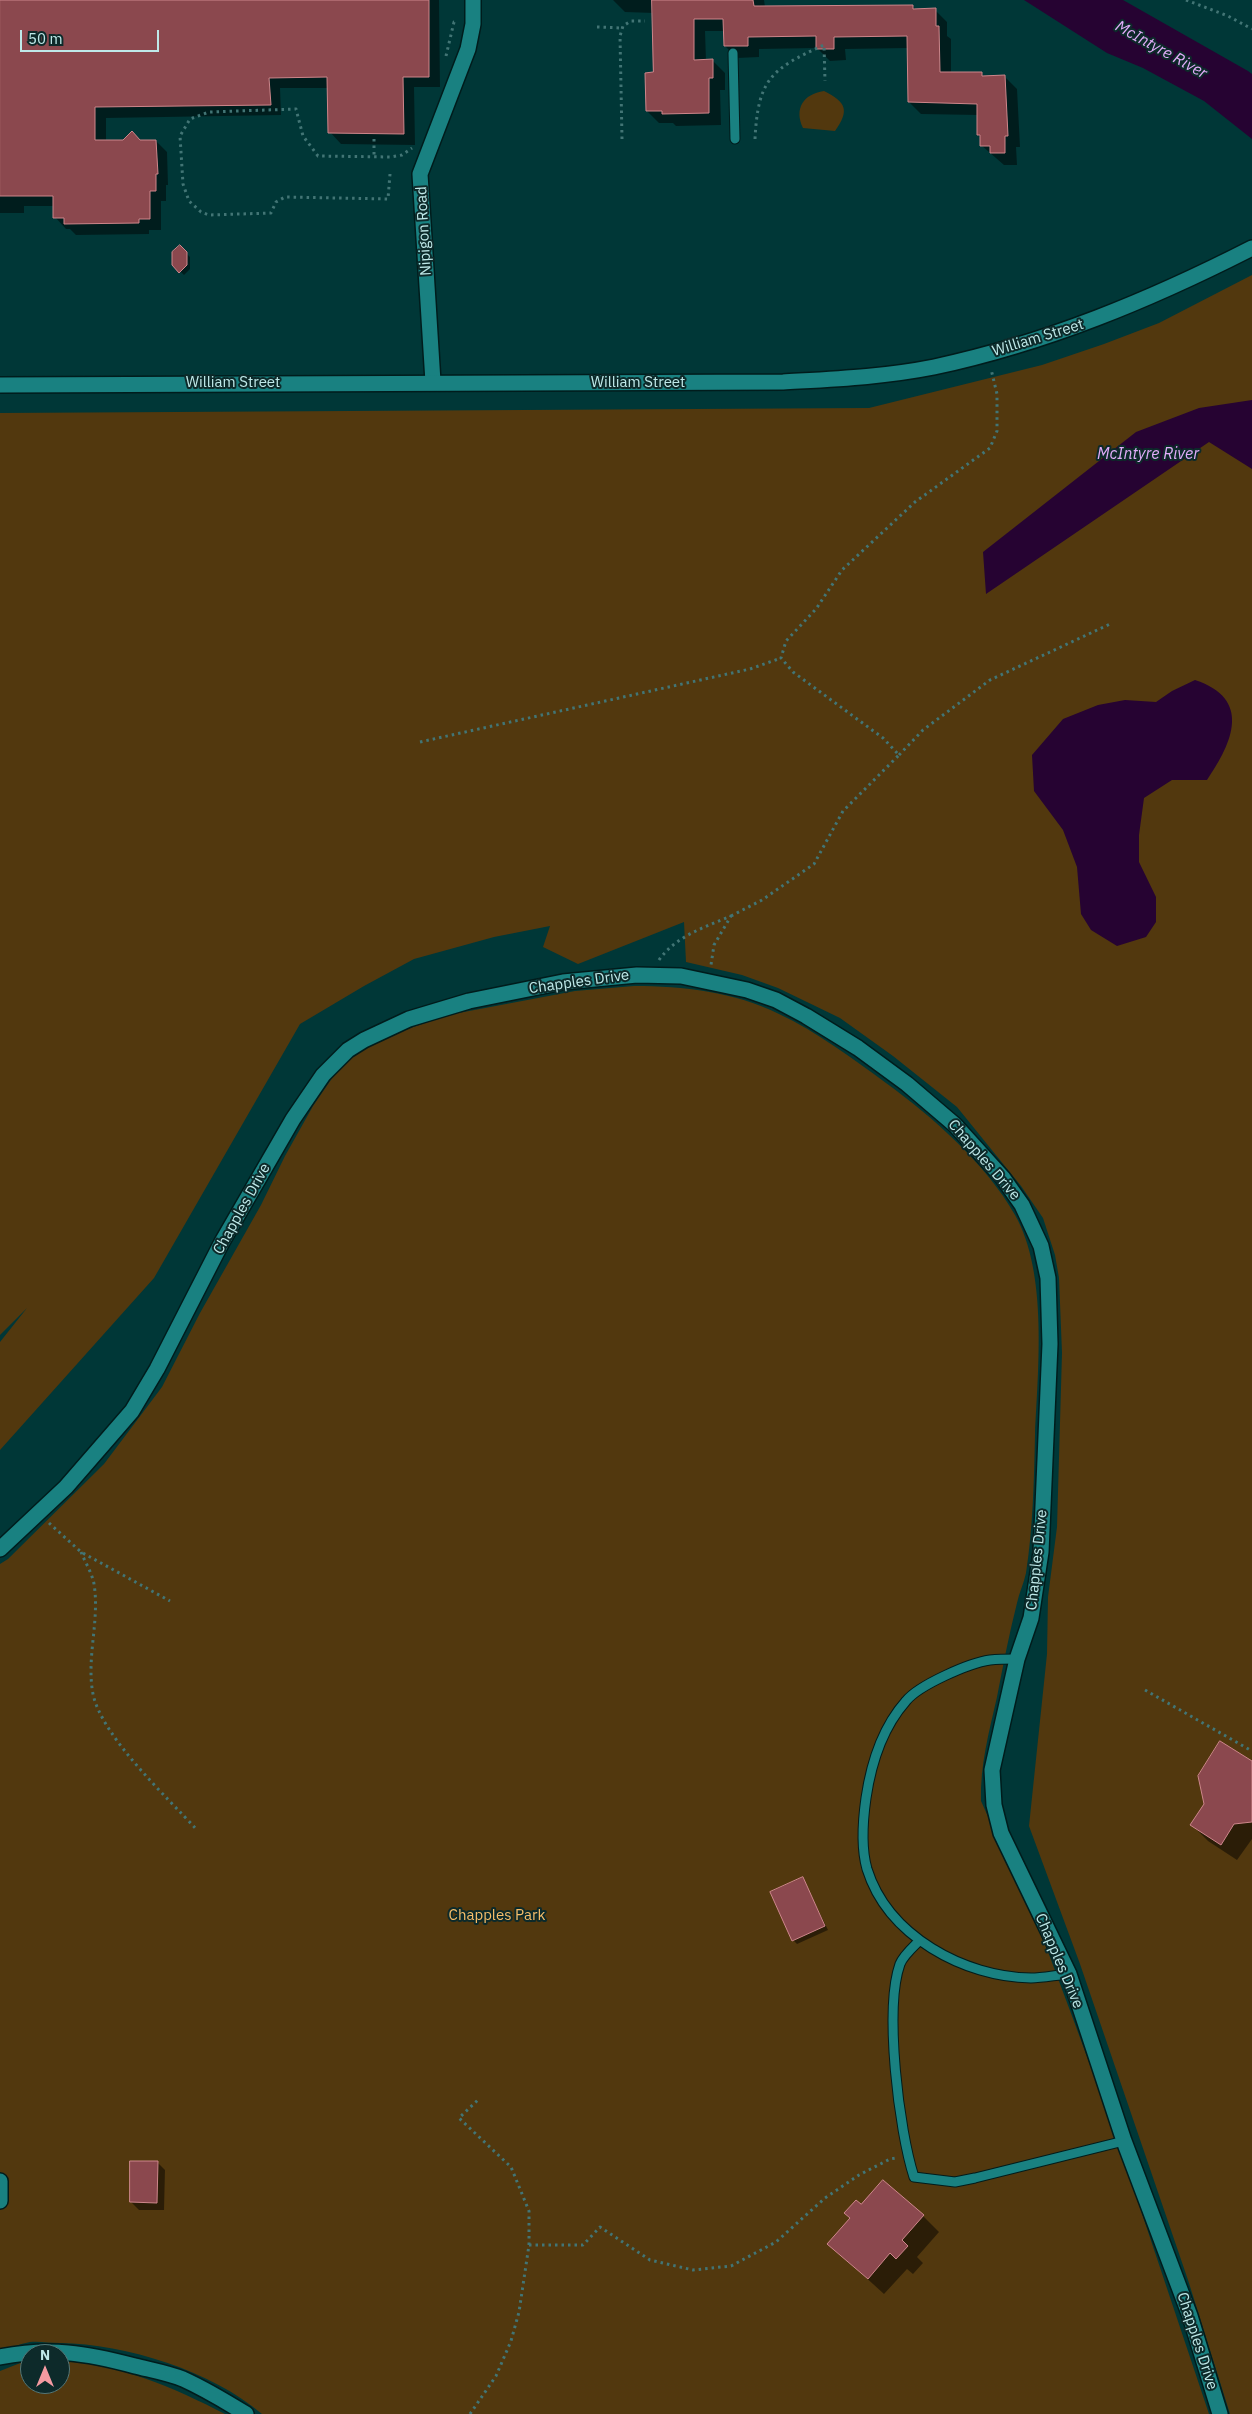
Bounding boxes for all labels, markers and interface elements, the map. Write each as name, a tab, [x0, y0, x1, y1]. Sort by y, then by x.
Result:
water label: McIntyre River	[1112, 17, 1210, 83]
scale bar	[22, 20, 161, 52]
text: 50 m	[28, 29, 63, 48]
street label: Nipigon Road	[413, 186, 435, 276]
street label: William Street	[990, 316, 1086, 360]
street label: William Street	[186, 374, 280, 392]
street label: William Street	[591, 374, 685, 392]
water label: McIntyre River	[1097, 444, 1199, 464]
street label: Chapples Drive	[528, 966, 630, 998]
street label: Chapples Drive	[944, 1116, 1024, 1204]
street label: Chapples Drive	[210, 1160, 274, 1258]
street label: Chapples Drive	[1023, 1509, 1051, 1611]
park label: Chapples Park	[449, 1907, 545, 1925]
street label: Chapples Drive	[1031, 1911, 1087, 2011]
street label: Chapples Drive	[1173, 2290, 1221, 2392]
north arrow	[20, 2344, 70, 2394]
text: N	[40, 2346, 50, 2364]

